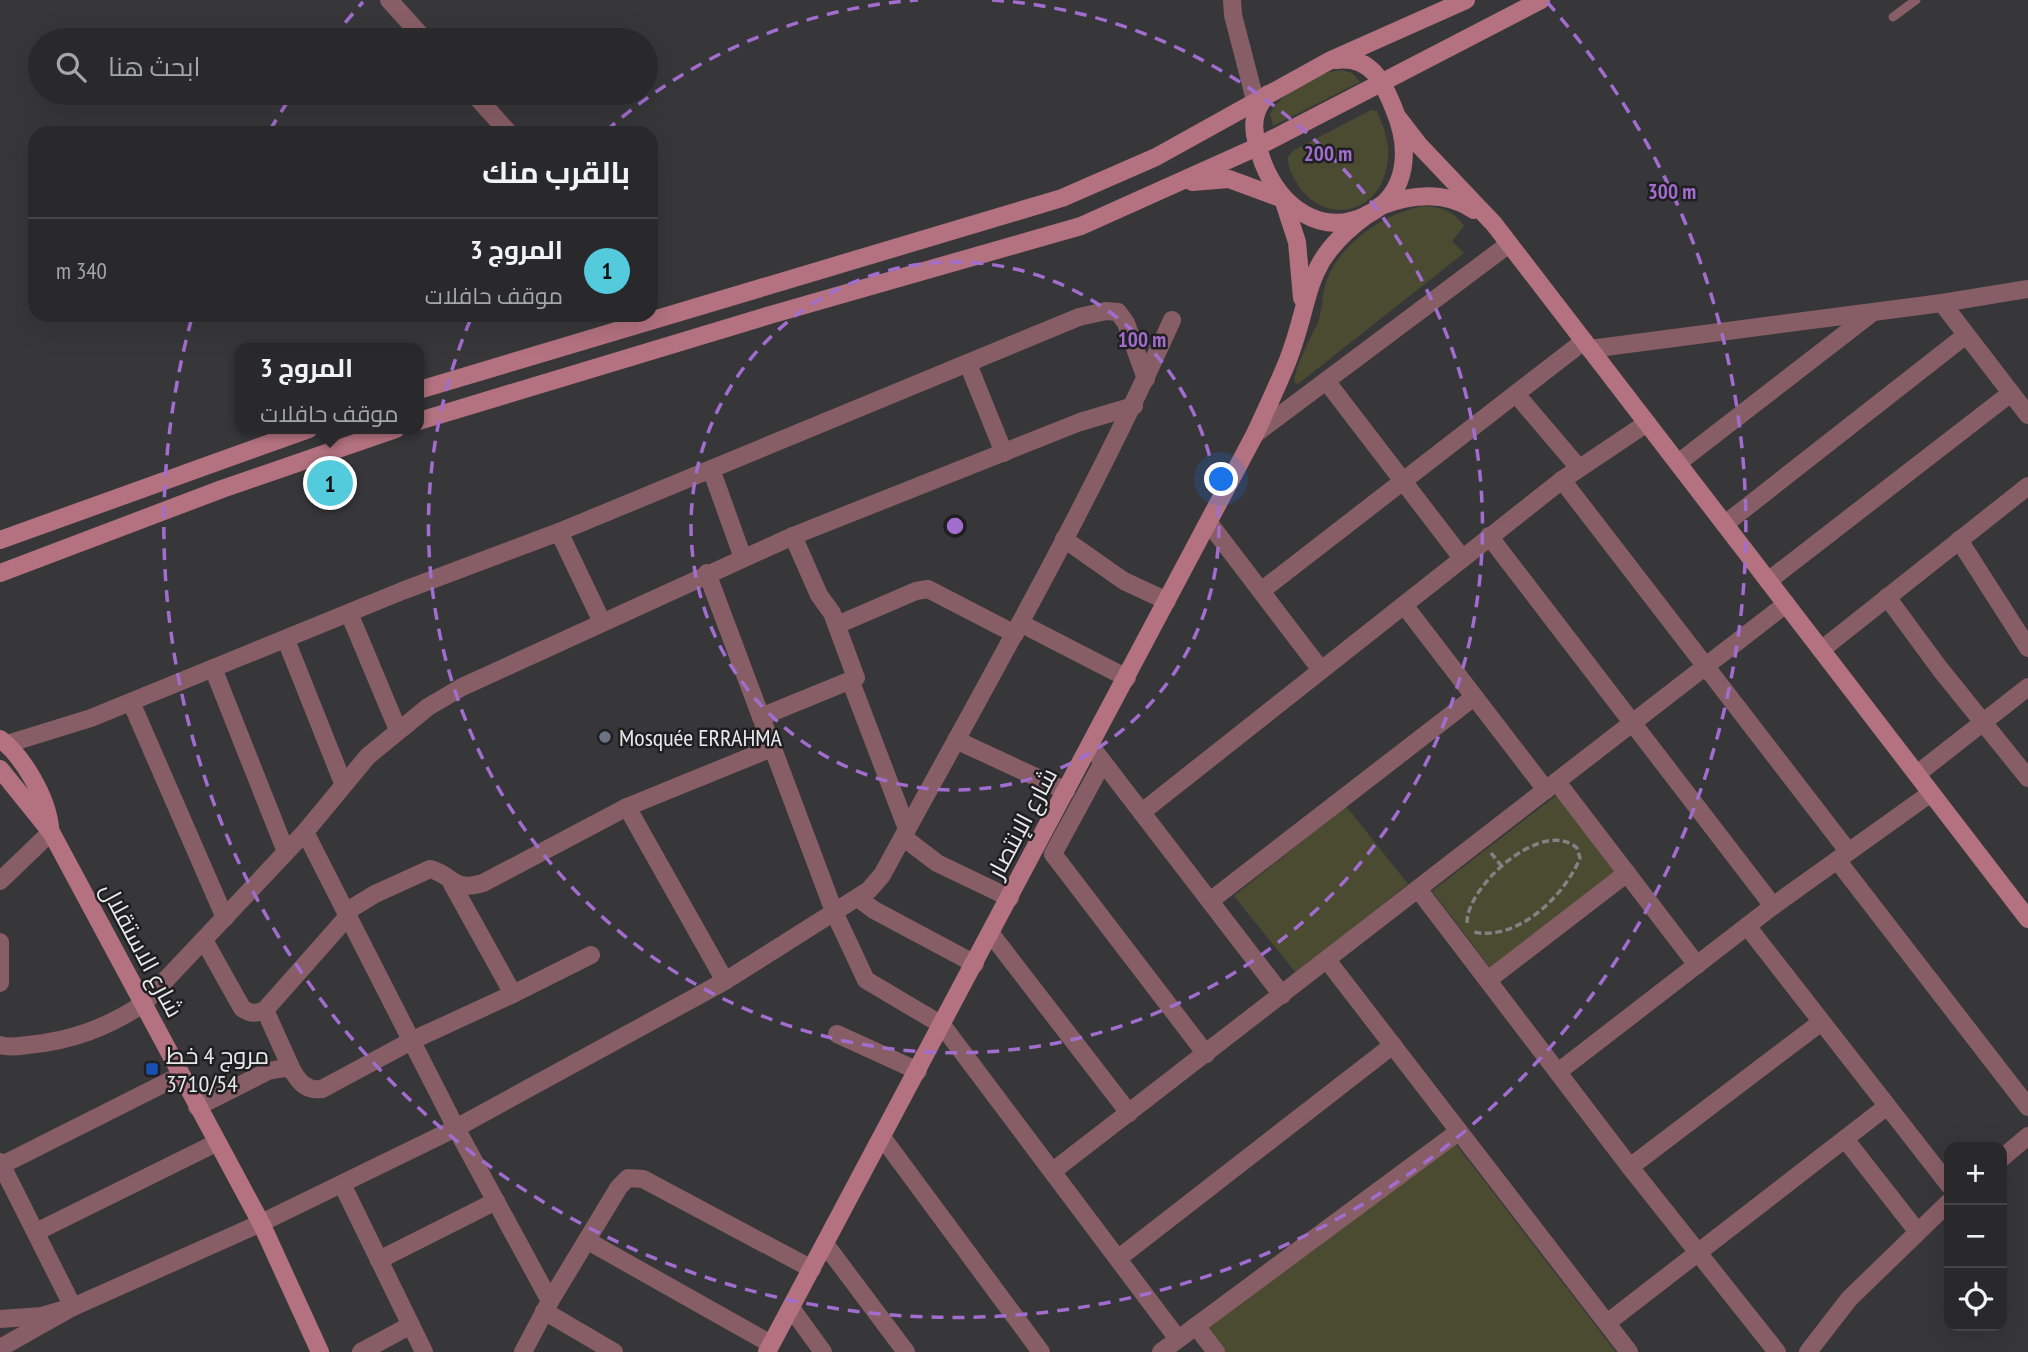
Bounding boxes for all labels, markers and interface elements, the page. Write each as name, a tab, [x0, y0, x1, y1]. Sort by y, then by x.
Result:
search box	[28, 28, 658, 105]
icon: search	[52, 48, 90, 86]
text: ابحث هنا	[108, 50, 200, 83]
text: 200 m	[1304, 140, 1352, 167]
text: بالقرب منك	[482, 152, 630, 191]
text: 300 m	[1648, 178, 1696, 205]
text: المروج 3	[470, 233, 563, 266]
text: 340 m	[56, 256, 107, 285]
text: 1	[602, 256, 613, 285]
text: موقف حافلات	[425, 281, 563, 310]
text: 100 m	[1118, 326, 1166, 353]
popup	[235, 343, 424, 434]
text: المروج 3	[260, 351, 353, 384]
text: موقف حافلات	[260, 399, 399, 428]
pin: 1	[307, 457, 353, 509]
your location	[1204, 462, 1238, 496]
centre of rings	[943, 514, 967, 538]
place label: Mosquée ERRAHMA	[619, 722, 783, 753]
marker: Mosquée ERRAHMA	[597, 729, 613, 745]
street label: شارع الإنتصار	[979, 762, 1065, 886]
street label: شارع الاستقلال	[93, 877, 190, 1023]
place label: مروج 4 خط 3710/54	[166, 1040, 269, 1099]
marker: مروج 4 خط 3710/54	[144, 1061, 160, 1077]
map controls	[1944, 1142, 2007, 1331]
button: +	[1944, 1142, 2007, 1205]
button: −	[1944, 1205, 2007, 1268]
button: locate	[1944, 1268, 2007, 1331]

